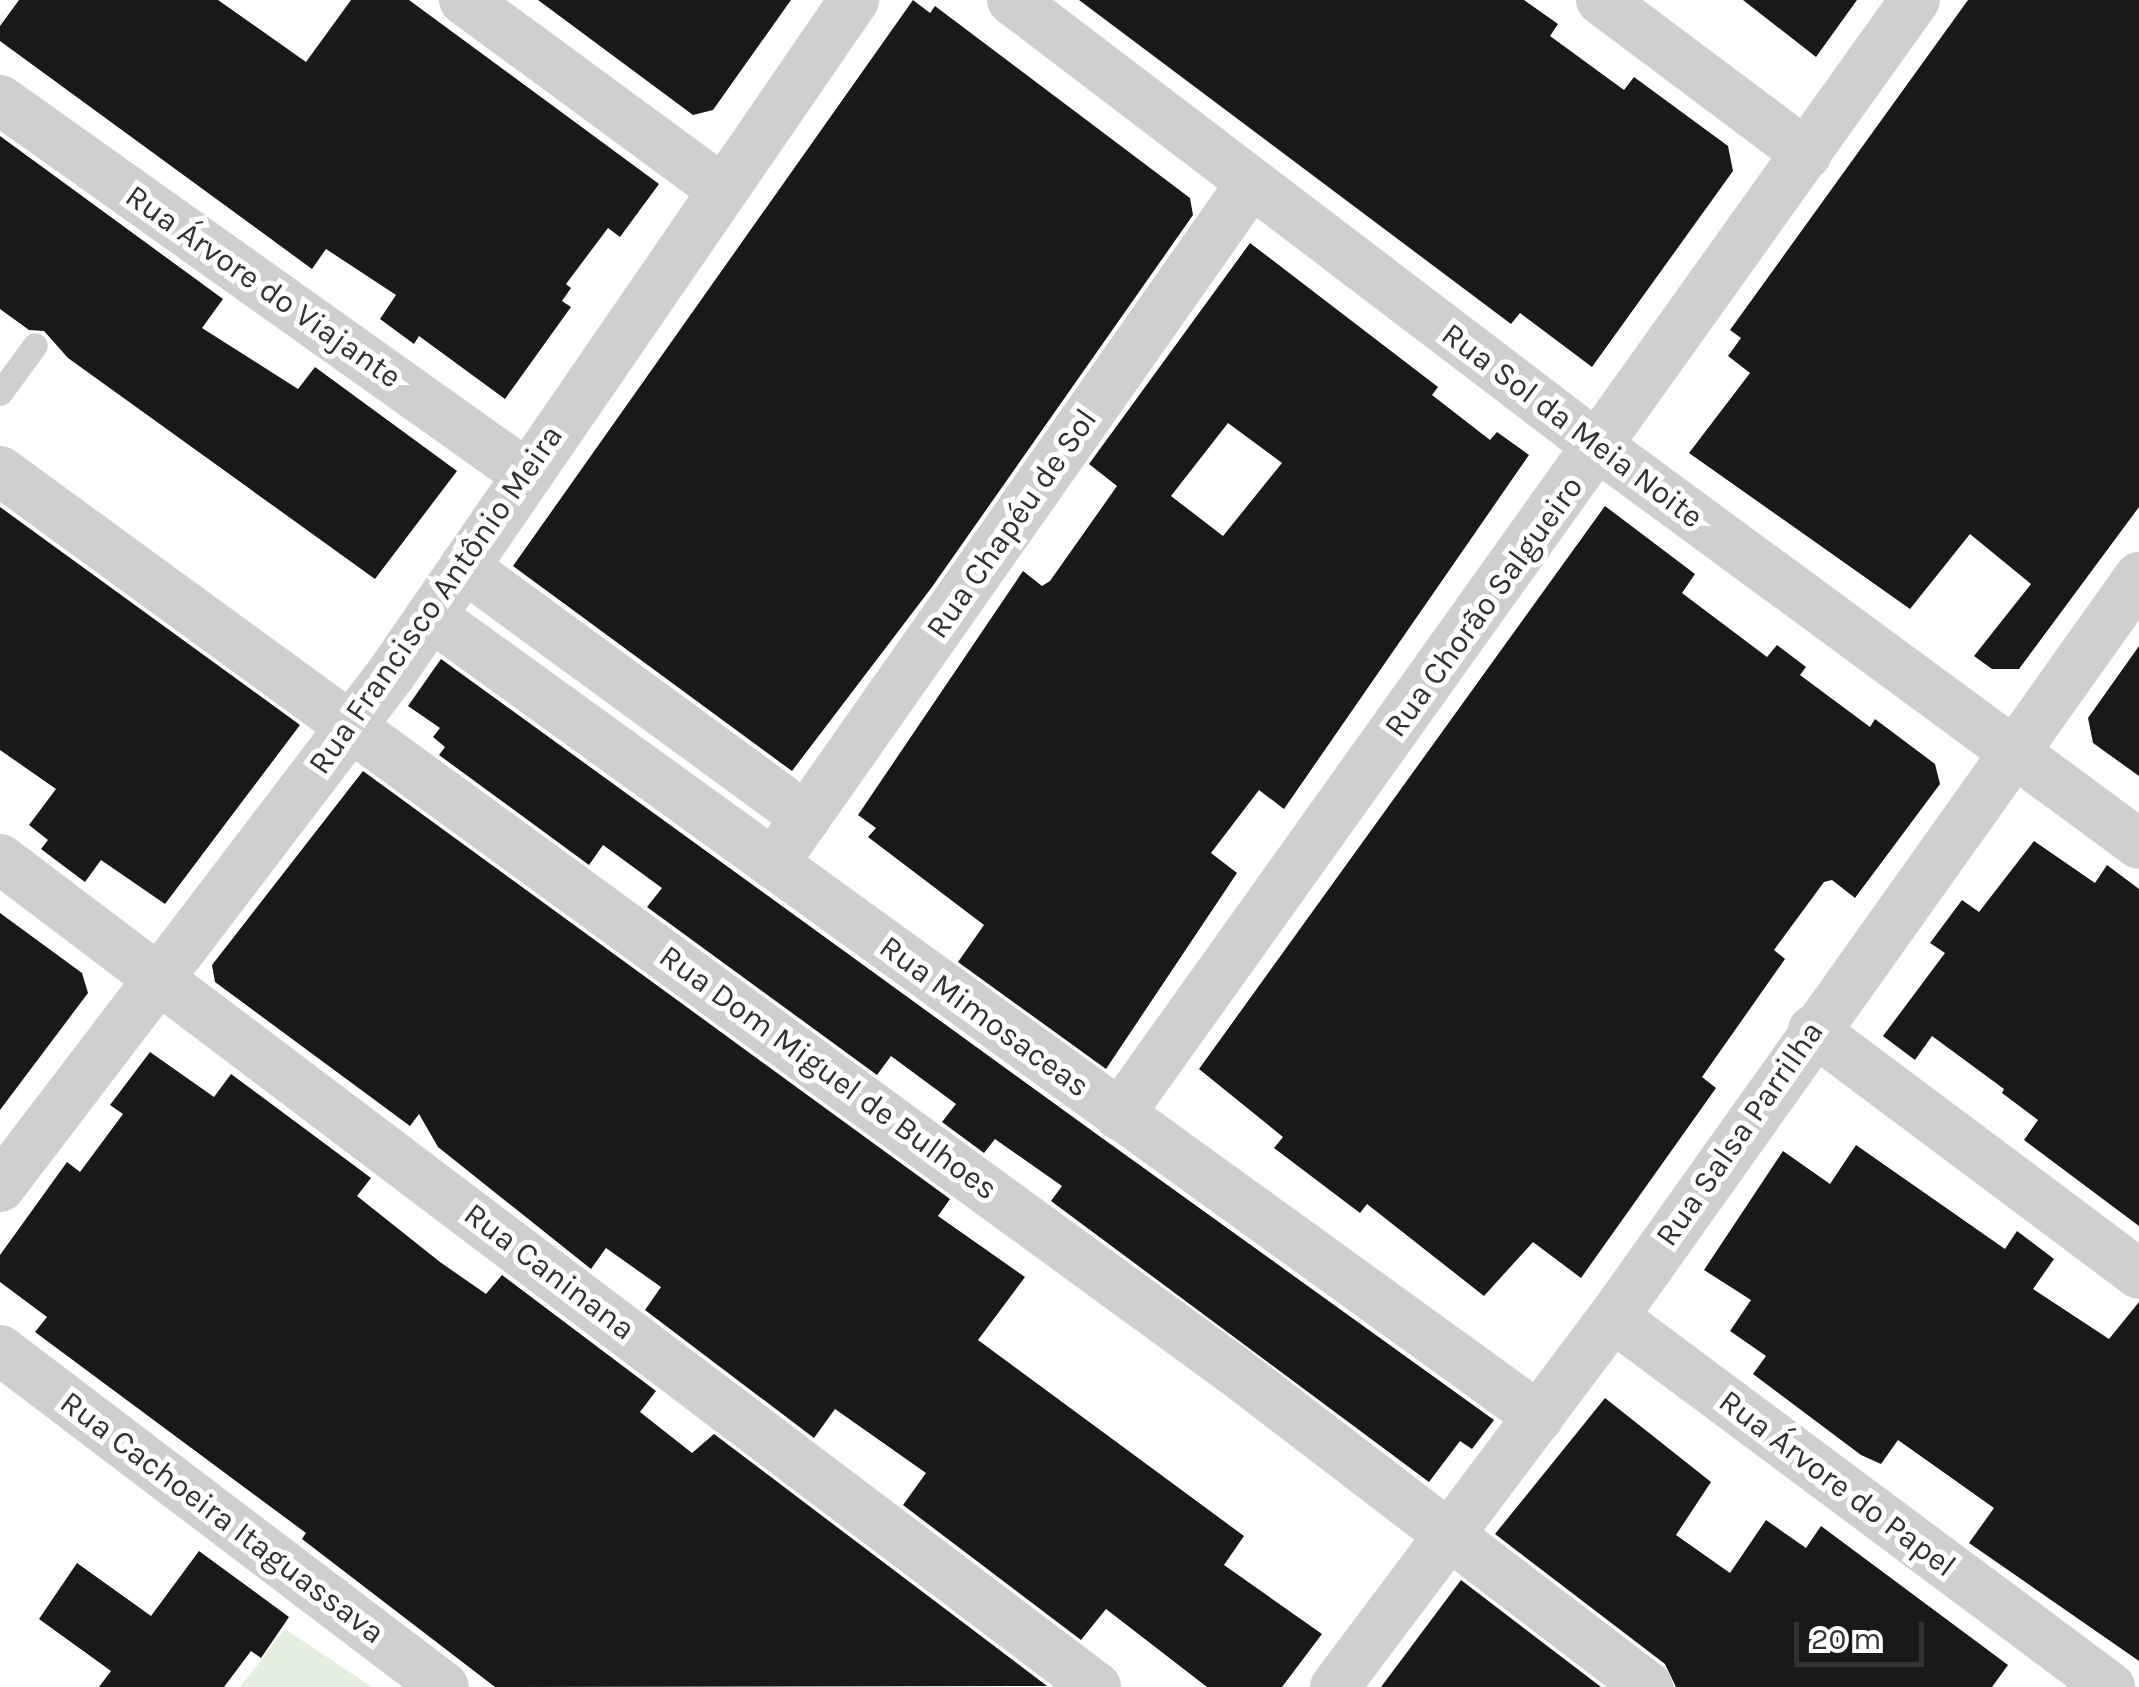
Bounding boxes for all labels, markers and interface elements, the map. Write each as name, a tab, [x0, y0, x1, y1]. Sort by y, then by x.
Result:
street label: Rua Árvore do Viajante	[118, 177, 408, 397]
street label: Rua Sol da Meia Noite	[1434, 315, 1710, 537]
street label: Rua Chapéu de Sol	[918, 402, 1106, 646]
street label: Rua Francisco Antônio Meira	[301, 418, 571, 782]
street label: Rua Chorão Salgueiro	[1376, 469, 1592, 745]
street label: Rua Mimosaceas	[872, 928, 1096, 1106]
street label: Rua Dom Miguel de Bulhoes	[651, 937, 1005, 1209]
street label: Rua Salsa Parrilha	[1648, 1014, 1832, 1254]
street label: Rua Caninana	[456, 1195, 642, 1349]
street label: Rua Árvore do Papel	[1711, 1382, 1963, 1586]
street label: Rua Cachoeira Itaguassava	[52, 1383, 392, 1653]
scale bar	[1799, 1602, 1929, 1664]
text: 20 m	[1811, 1621, 1881, 1657]

